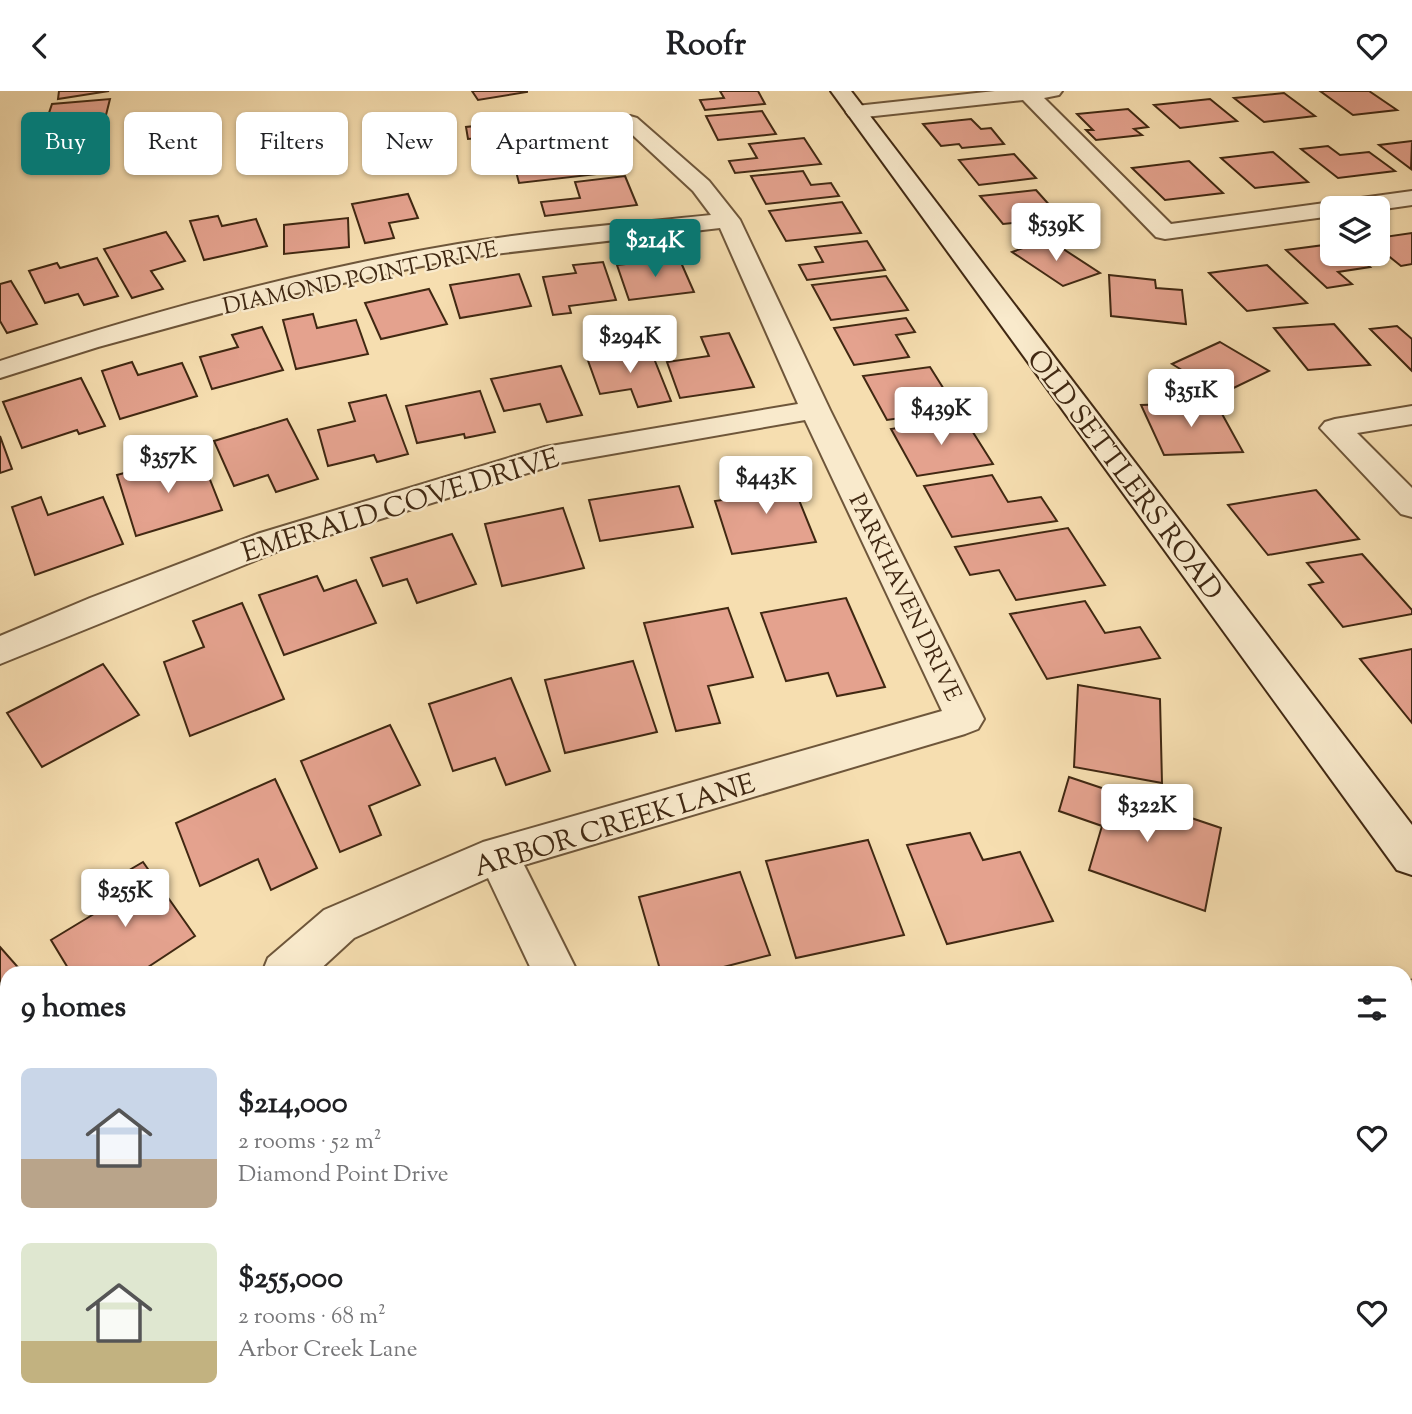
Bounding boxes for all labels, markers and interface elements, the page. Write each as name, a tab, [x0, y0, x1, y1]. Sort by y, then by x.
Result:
text: Roofr	[666, 23, 746, 69]
icon: back	[21, 27, 59, 65]
icon: heart	[1353, 27, 1391, 65]
chip: Buy	[21, 112, 110, 175]
chip: Rent	[124, 112, 222, 175]
chip: Filters	[236, 112, 348, 175]
chip: New	[362, 112, 457, 175]
chip: Apartment	[471, 112, 633, 175]
map controls	[1320, 196, 1390, 266]
button: layers	[1320, 196, 1390, 266]
pin: $539K	[1007, 204, 1105, 263]
text: $539K	[1027, 209, 1085, 242]
pin: $214K	[606, 219, 704, 279]
text: $214K	[625, 225, 685, 258]
street label: DIAMOND POINT DRIVE	[220, 234, 501, 325]
pin: $294K	[581, 315, 679, 375]
text: $294K	[599, 321, 661, 354]
street label: OLD SETTLERS ROAD	[1016, 342, 1231, 610]
pin: $351K	[1142, 369, 1240, 429]
text: $351K	[1164, 375, 1218, 408]
pin: $439K	[892, 387, 990, 447]
text: $439K	[911, 393, 971, 426]
pin: $357K	[119, 435, 217, 495]
street label: EMERALD COVE DRIVE	[237, 440, 564, 574]
text: $357K	[139, 441, 197, 474]
pin: $443K	[717, 457, 815, 516]
text: $443K	[735, 462, 797, 495]
street label: PARKHAVEN DRIVE	[839, 489, 968, 707]
street label: ARBOR CREEK LANE	[469, 765, 760, 889]
pin: $322K	[1098, 785, 1196, 844]
text: $322K	[1117, 790, 1177, 823]
pin: $255K	[76, 869, 174, 929]
text: $255K	[97, 875, 153, 908]
text: 9 homes	[21, 987, 126, 1030]
icon: filters	[1353, 989, 1391, 1027]
text: $214,000	[238, 1083, 348, 1126]
icon: home	[77, 1096, 161, 1180]
icon: heart	[1353, 1119, 1391, 1157]
text: 2 rooms · 52 m²	[238, 1126, 381, 1159]
text: Diamond Point Drive	[238, 1159, 449, 1192]
text: $255,000	[238, 1258, 343, 1301]
icon: home	[77, 1271, 161, 1355]
icon: heart	[1353, 1294, 1391, 1332]
text: 2 rooms · 68 m²	[238, 1301, 386, 1334]
text: Arbor Creek Lane	[238, 1334, 417, 1367]

